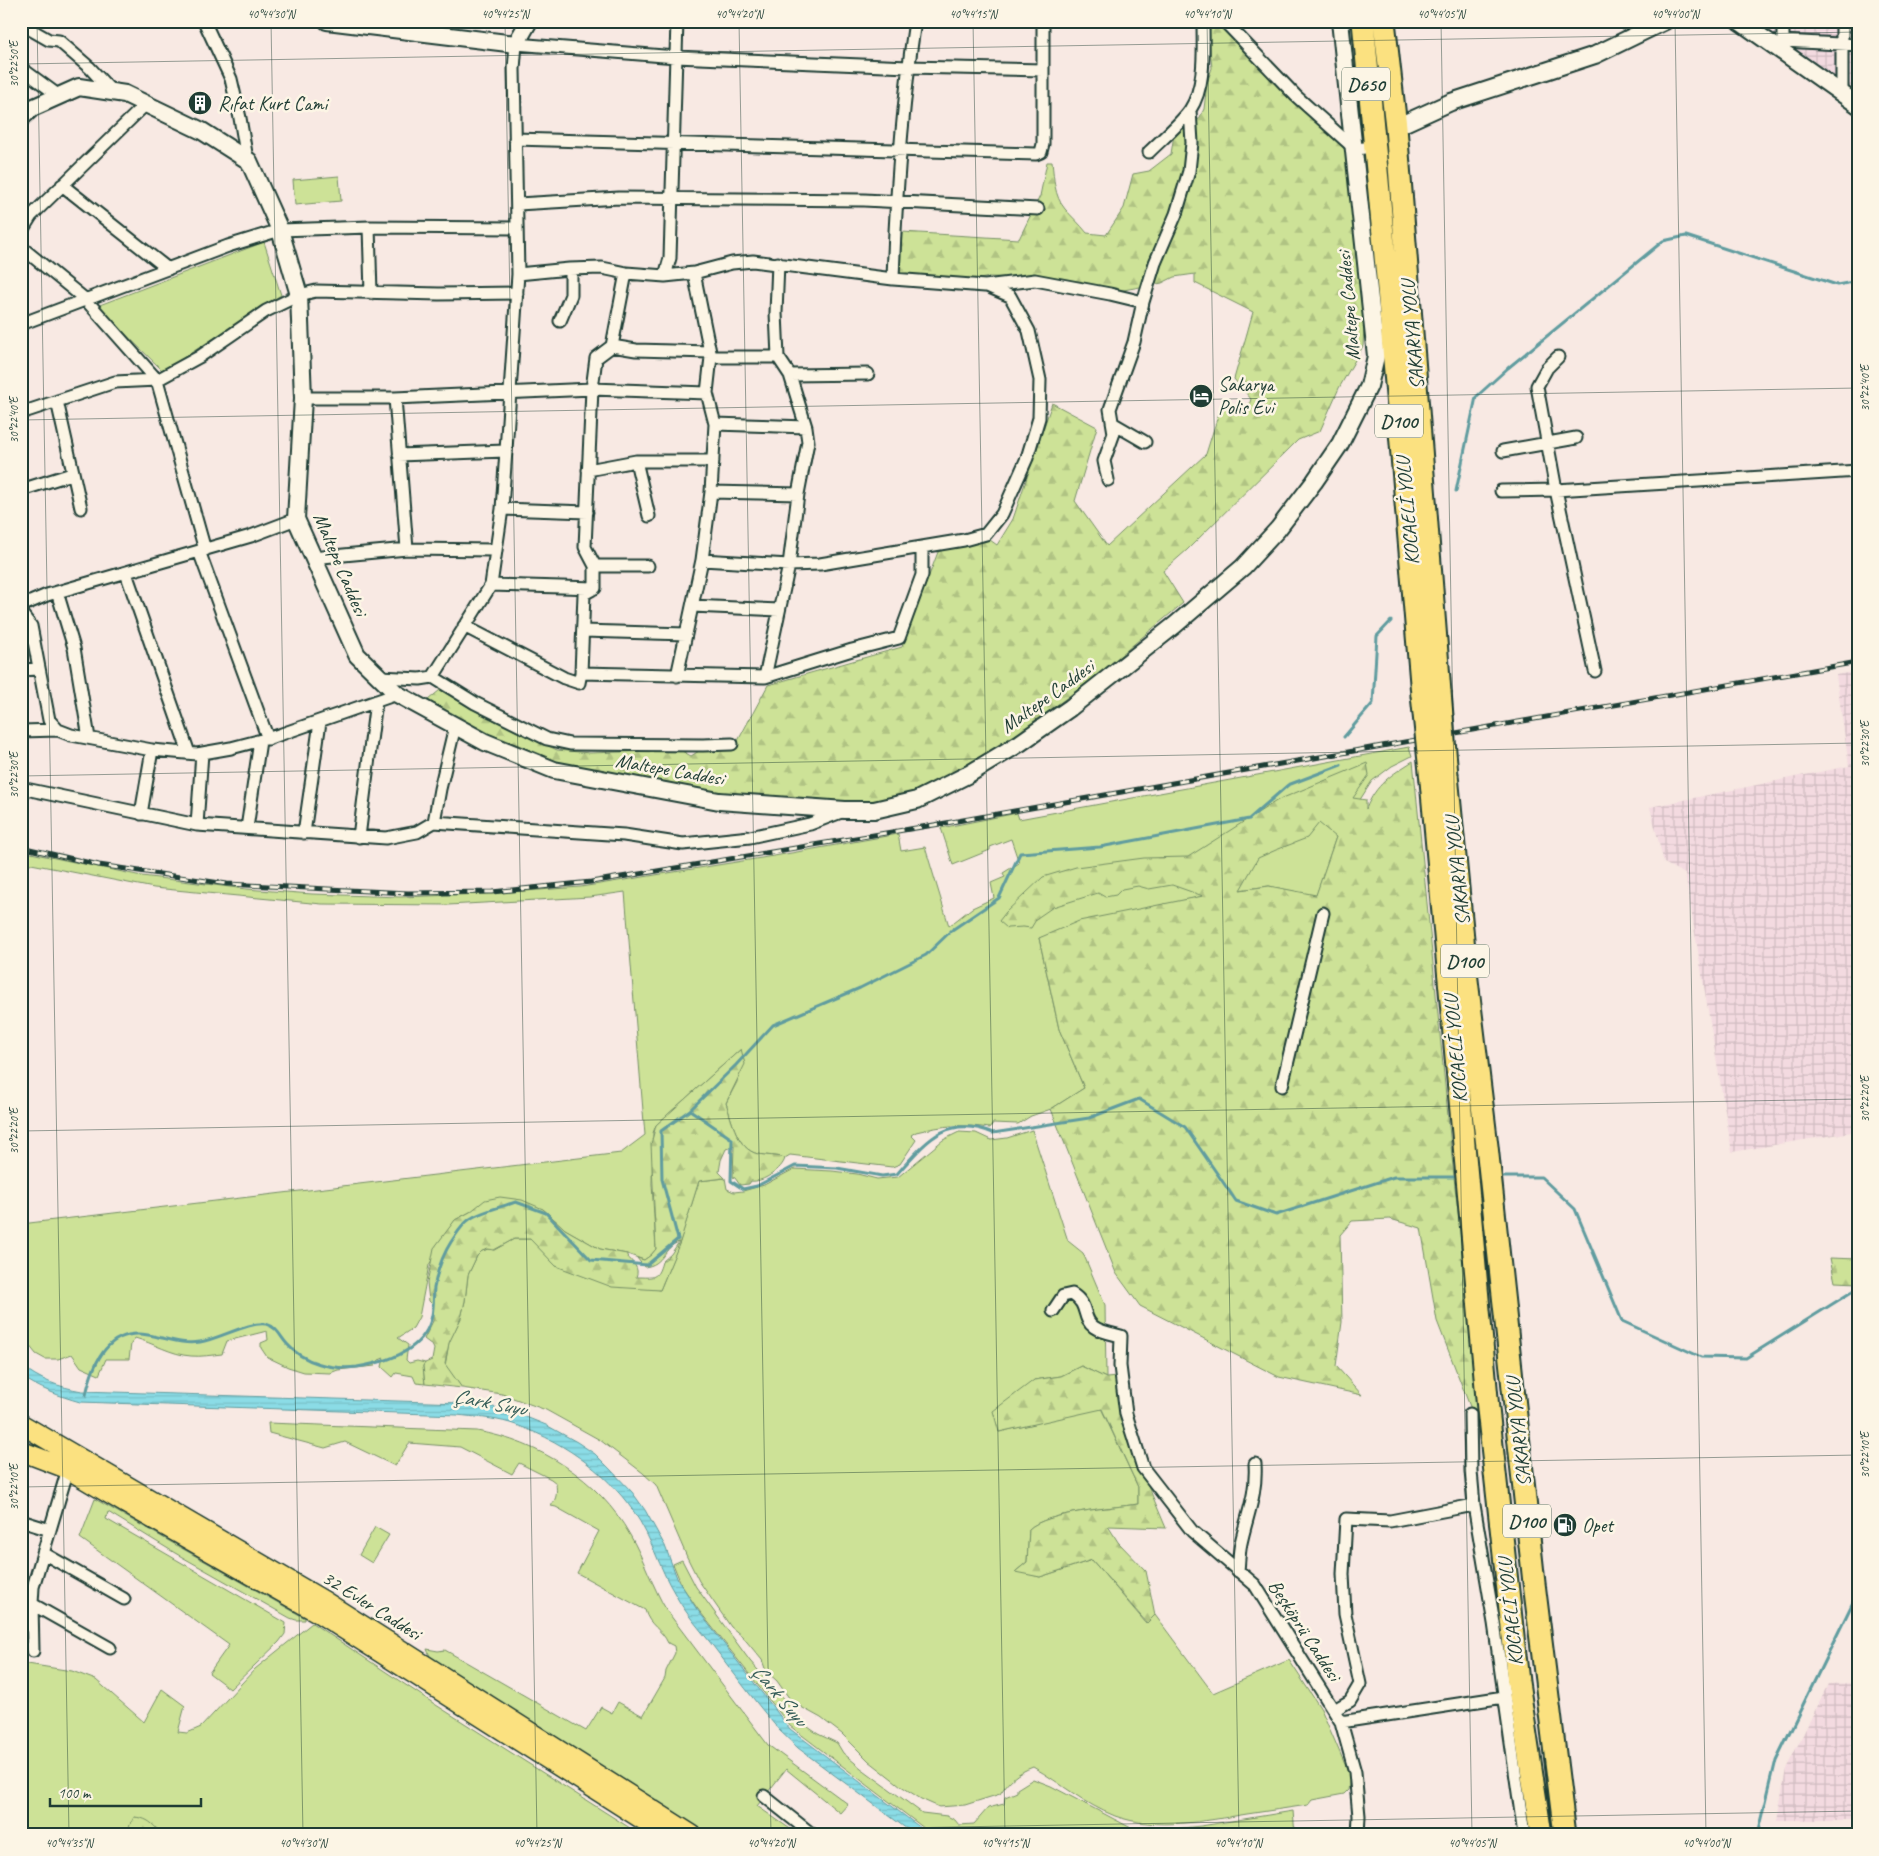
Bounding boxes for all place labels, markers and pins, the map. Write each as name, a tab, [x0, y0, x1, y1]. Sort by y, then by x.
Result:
building icon: Rıfat Kurt Cami	[187, 90, 213, 116]
place label: Rıfat Kurt Cami	[218, 91, 330, 116]
place label: Sakarya Polis Evi	[1218, 372, 1276, 420]
hotel icon: Sakarya Polis Evi	[1188, 383, 1214, 409]
fuel station icon: Opet	[1552, 1512, 1578, 1538]
place label: Opet	[1582, 1513, 1615, 1538]

